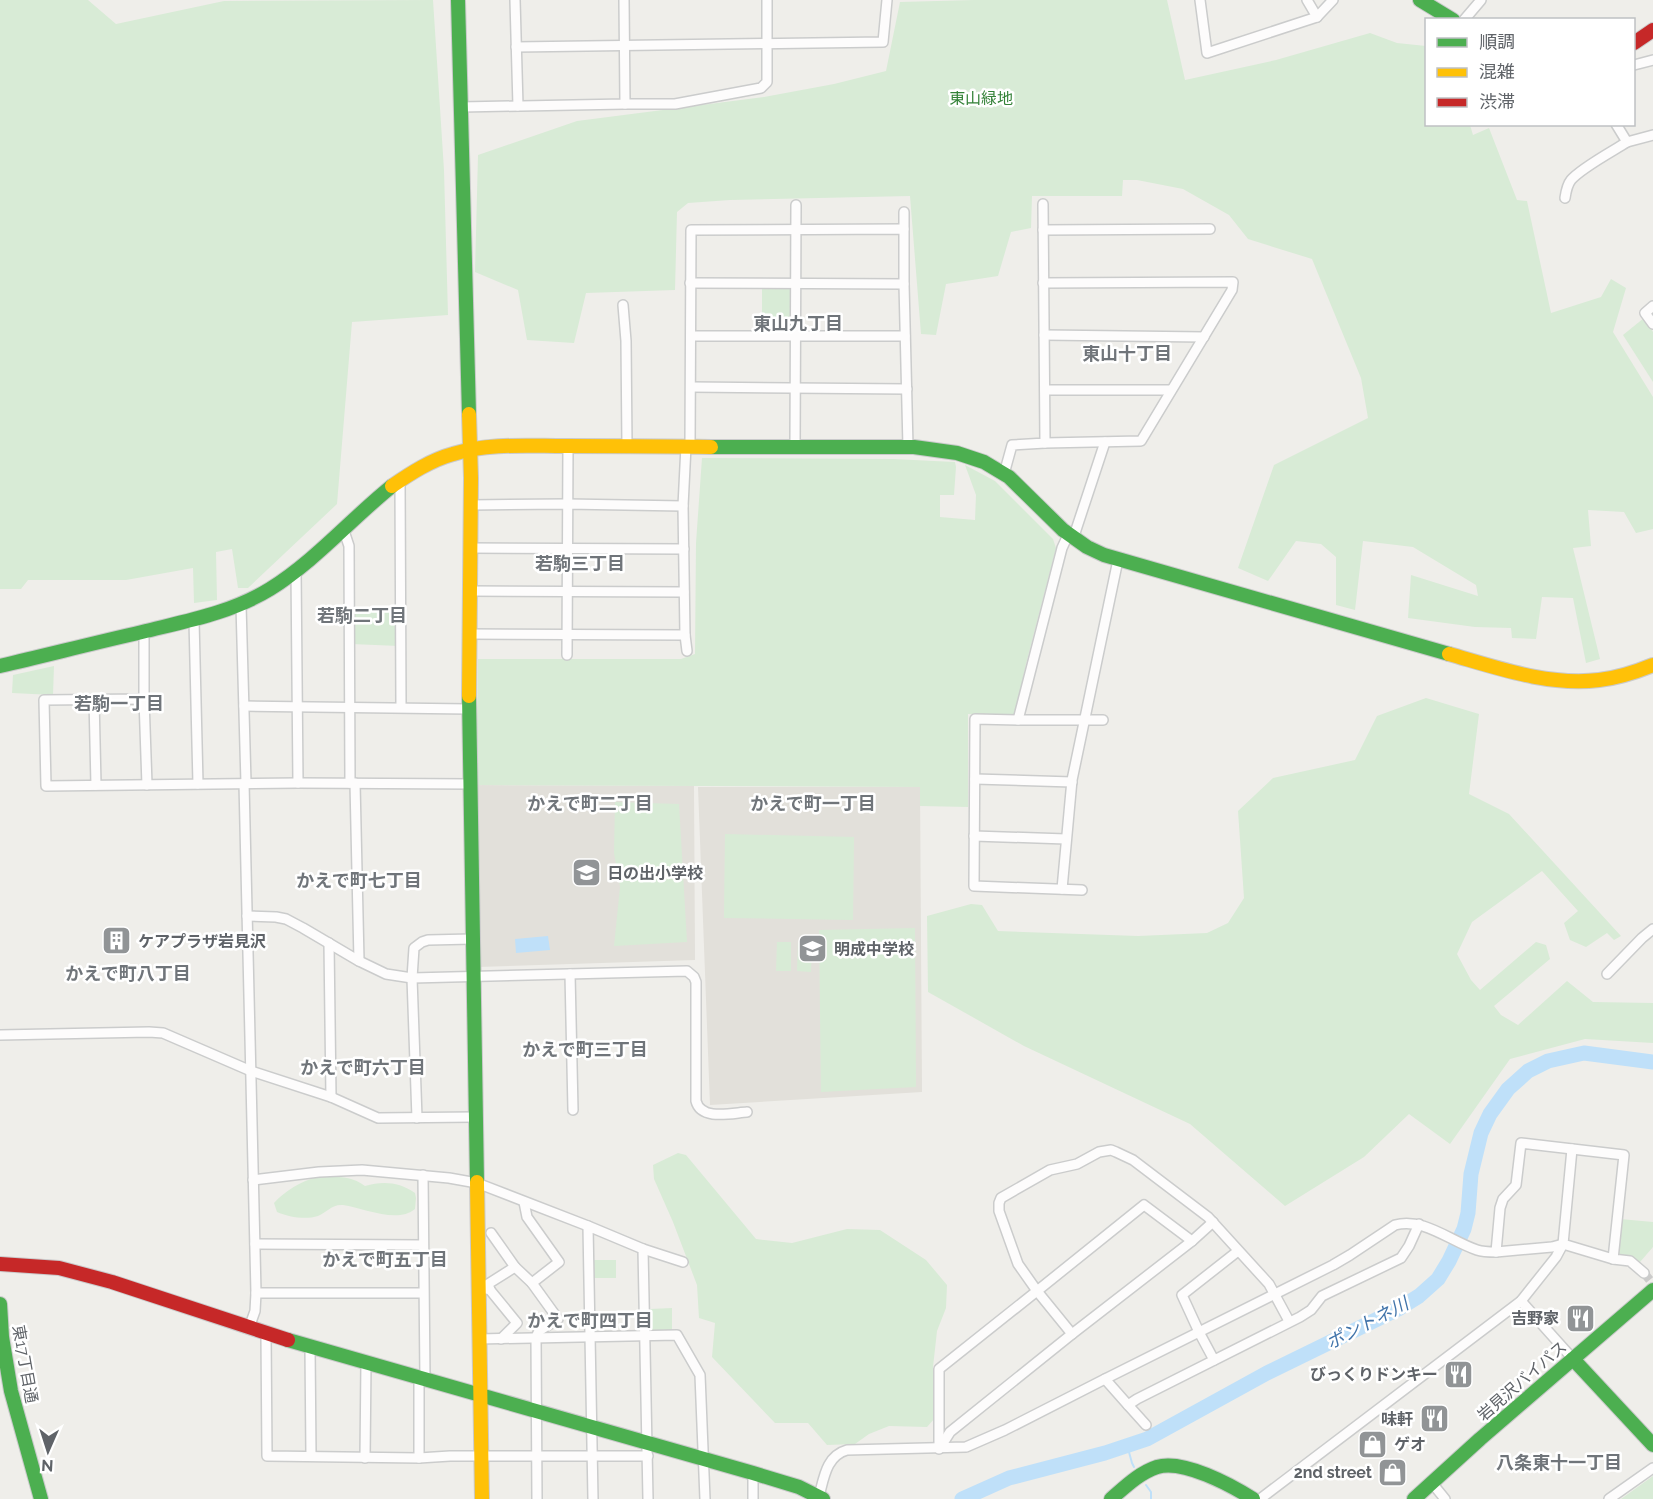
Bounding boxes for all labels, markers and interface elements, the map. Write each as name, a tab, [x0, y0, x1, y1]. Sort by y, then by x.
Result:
legend	[1425, 18, 1635, 126]
text: 順調	[1479, 31, 1515, 52]
text: 混雑	[1479, 61, 1515, 82]
park label: 東山緑地	[949, 89, 1013, 108]
text: 渋滞	[1479, 91, 1515, 112]
district label: 東山九丁目	[753, 313, 843, 334]
district label: 東山十丁目	[1082, 343, 1172, 364]
district label: 若駒三丁目	[535, 553, 625, 574]
district label: 若駒二丁目	[317, 605, 407, 626]
district label: 若駒一丁目	[74, 693, 164, 714]
district label: かえで町二丁目	[527, 793, 653, 814]
district label: かえで町一丁目	[750, 793, 876, 814]
school or university icon: 日の出小学校	[570, 857, 602, 889]
place label: 日の出小学校	[607, 864, 703, 883]
district label: かえで町七丁目	[296, 870, 422, 891]
building icon: ケアプラザ岩見沢	[101, 925, 133, 957]
place label: ケアプラザ岩見沢	[138, 932, 266, 951]
school or university icon: 明成中学校	[797, 933, 829, 965]
place label: 明成中学校	[834, 940, 914, 959]
district label: かえで町八丁目	[65, 963, 191, 984]
district label: かえで町三丁目	[522, 1039, 648, 1060]
district label: かえで町六丁目	[300, 1057, 426, 1078]
district label: かえで町五丁目	[322, 1249, 448, 1270]
water label: ポントネ川	[1322, 1292, 1413, 1353]
restaurant icon: 吉野家	[1564, 1302, 1596, 1334]
place label: 吉野家	[1511, 1309, 1559, 1328]
district label: かえで町四丁目	[527, 1310, 653, 1331]
street label: 東17丁目通	[9, 1323, 41, 1405]
street label: 岩見沢バイパス	[1474, 1337, 1570, 1425]
restaurant icon: びっくりドンキー	[1443, 1358, 1475, 1390]
place label: びっくりドンキー	[1310, 1365, 1438, 1384]
restaurant icon: 味軒	[1418, 1403, 1450, 1435]
place label: 味軒	[1381, 1410, 1413, 1429]
north arrow	[18, 1421, 78, 1481]
shop icon: ゲオ	[1357, 1428, 1389, 1460]
place label: ゲオ	[1394, 1435, 1426, 1454]
district label: 八条東十一丁目	[1496, 1452, 1622, 1473]
text: N	[41, 1456, 54, 1475]
shop icon: 2nd street	[1377, 1456, 1409, 1488]
place label: 2nd street	[1294, 1463, 1372, 1482]

